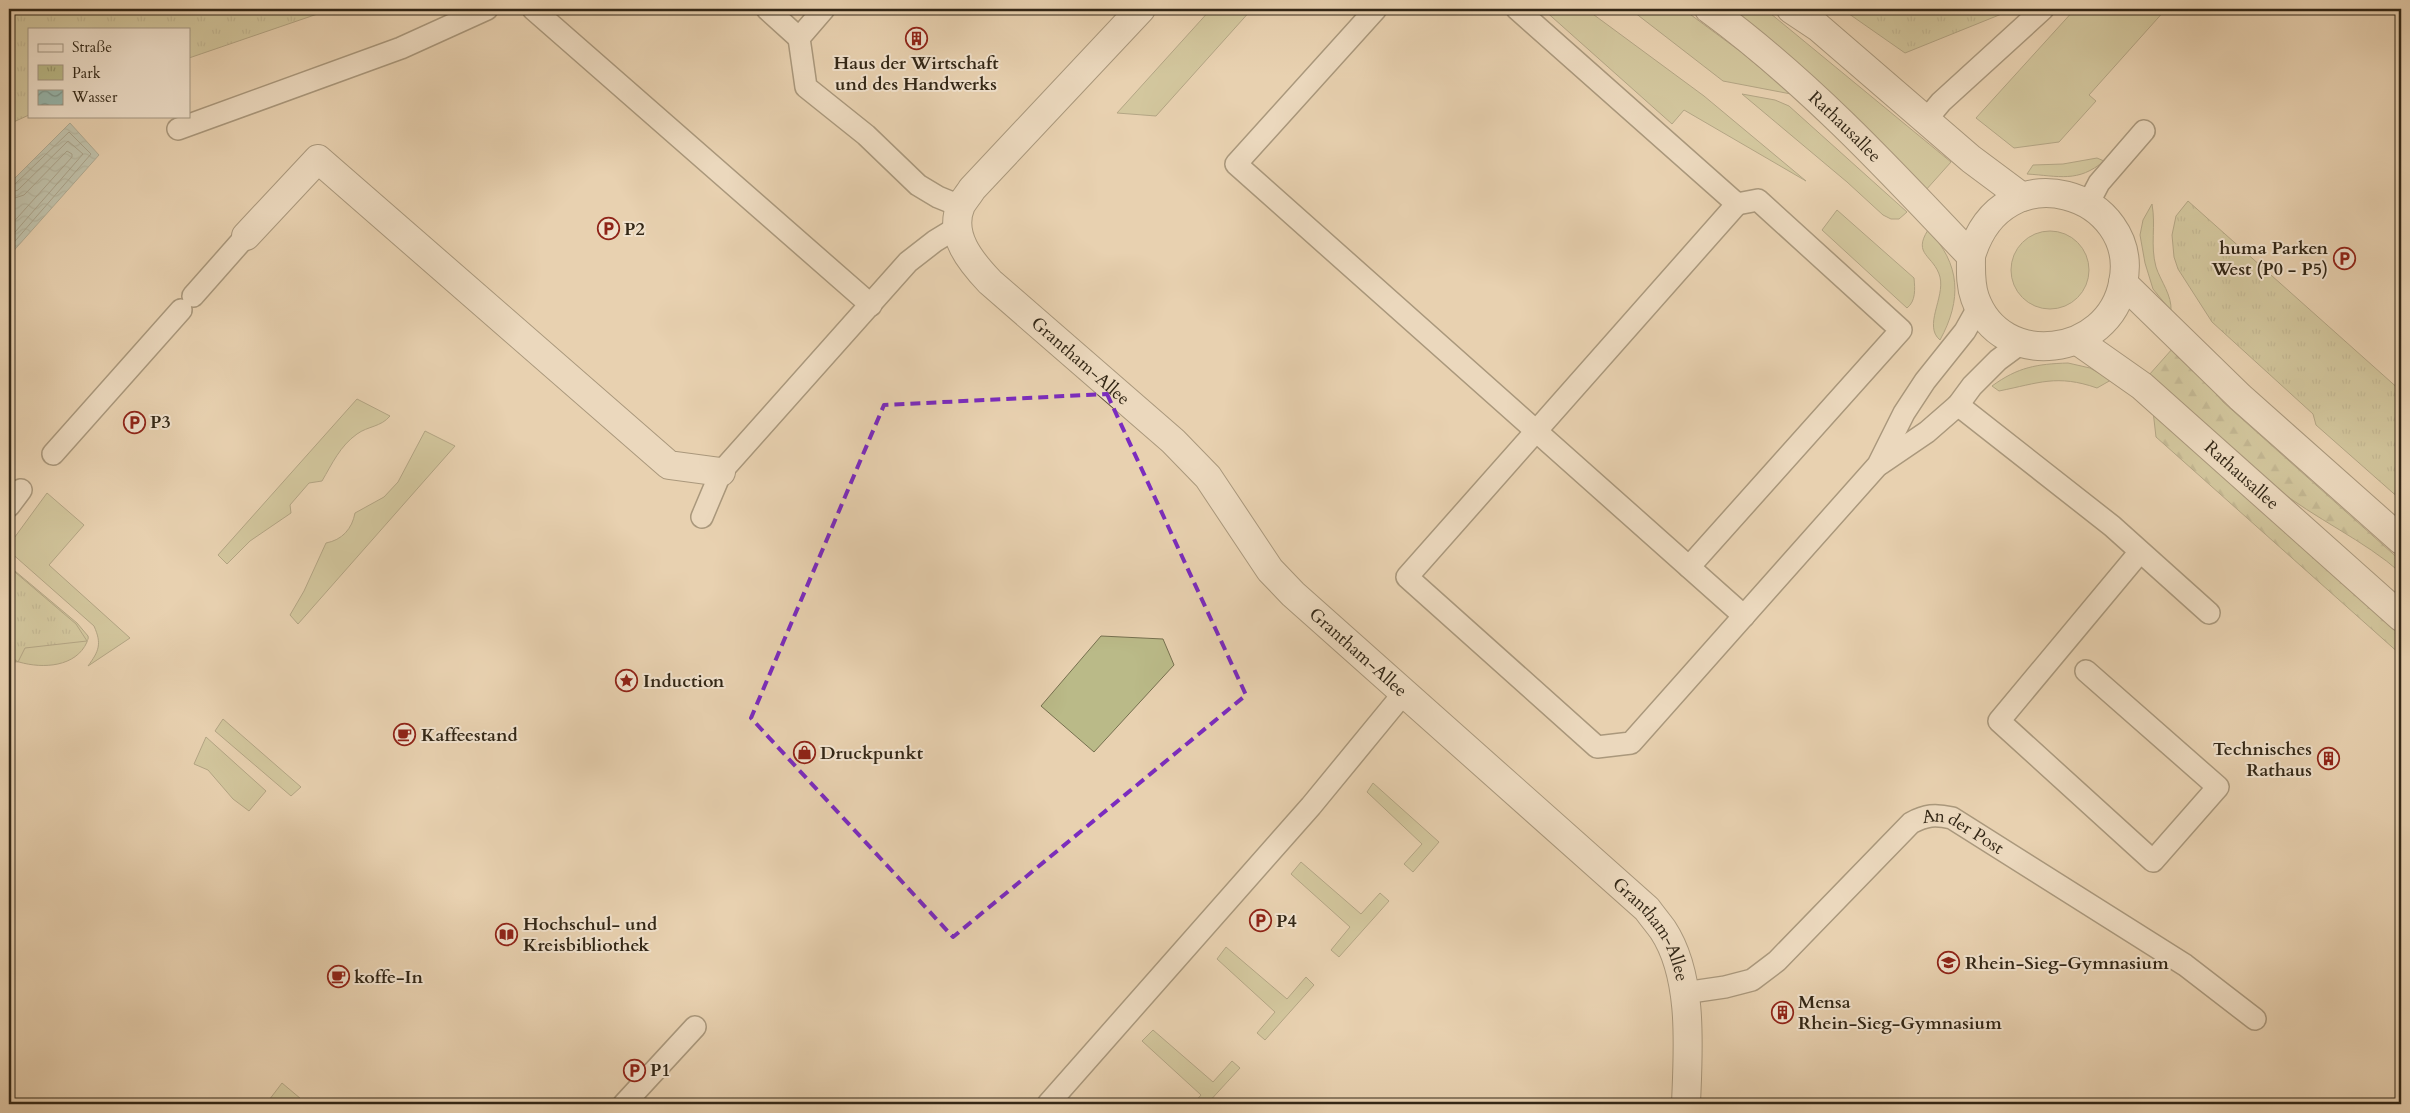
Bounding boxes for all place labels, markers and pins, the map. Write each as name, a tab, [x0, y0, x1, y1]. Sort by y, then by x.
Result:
building icon: Haus der Wirtschaft und des Handwerks	[904, 26, 928, 50]
place label: Haus der Wirtschaft und des Handwerks	[833, 51, 999, 97]
parking icon: P2	[596, 217, 620, 241]
place label: P2	[624, 217, 645, 242]
place label: huma Parken West (P0 - P5)	[2210, 236, 2328, 282]
parking icon: huma Parken West (P0 - P5)	[2332, 246, 2356, 270]
parking icon: P3	[122, 410, 146, 434]
place label: P3	[150, 410, 171, 435]
place icon: Induction	[615, 669, 639, 693]
place label: Induction	[643, 669, 725, 694]
cafe icon: Kaffeestand	[393, 723, 417, 747]
place label: Kaffeestand	[421, 723, 519, 748]
place label: Technisches Rathaus	[2213, 737, 2312, 783]
shop icon: Druckpunkt	[792, 741, 816, 765]
place label: Druckpunkt	[820, 741, 924, 766]
building icon: Technisches Rathaus	[2316, 747, 2340, 771]
parking icon: P4	[1248, 909, 1272, 933]
place label: P4	[1276, 909, 1297, 934]
place label: Hochschul- und Kreisbibliothek	[523, 912, 658, 958]
library icon: Hochschul- und Kreisbibliothek	[495, 922, 519, 946]
school or university icon: Rhein-Sieg-Gymnasium	[1937, 951, 1961, 975]
place label: Rhein-Sieg-Gymnasium	[1965, 951, 2169, 976]
cafe icon: koffe-In	[326, 965, 350, 989]
place label: koffe-In	[354, 965, 423, 990]
place label: Mensa Rhein-Sieg-Gymnasium	[1798, 990, 2002, 1036]
building icon: Mensa Rhein-Sieg-Gymnasium	[1770, 1000, 1794, 1024]
parking icon: P1	[622, 1058, 646, 1082]
place label: P1	[650, 1058, 671, 1083]

